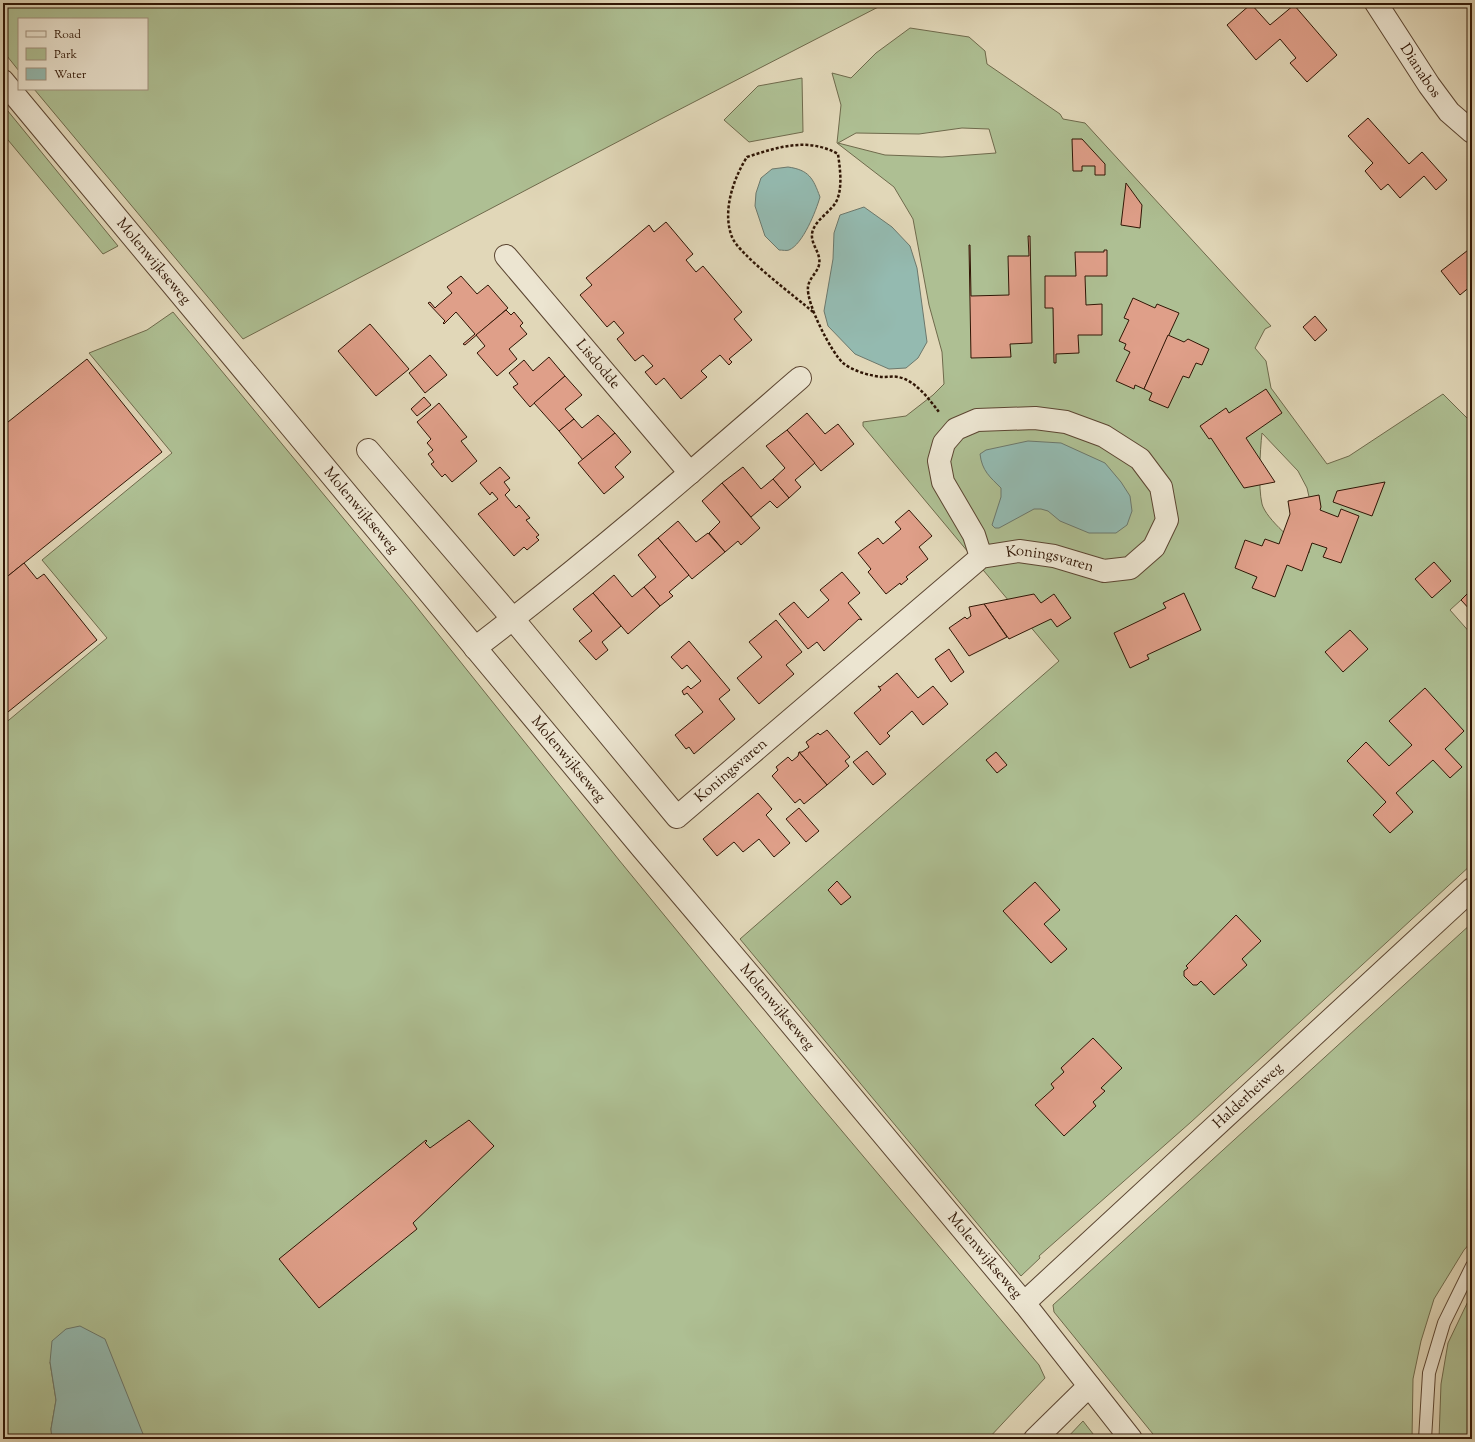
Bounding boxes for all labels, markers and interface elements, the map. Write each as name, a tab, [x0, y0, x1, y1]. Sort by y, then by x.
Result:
legend	[18, 18, 148, 90]
text: Road	[54, 26, 81, 44]
street label: Dianabos	[1395, 40, 1446, 102]
text: Park	[54, 46, 77, 64]
text: Water	[54, 66, 87, 84]
street label: Molenwijkseweg	[111, 214, 196, 309]
street label: Lisdodde	[571, 335, 625, 394]
street label: Molenwijkseweg	[319, 463, 403, 558]
street label: Koningsvaren	[1004, 540, 1097, 578]
street label: Molenwijkseweg	[526, 712, 610, 807]
street label: Koningsvaren	[690, 734, 772, 808]
street label: Molenwijkseweg	[734, 960, 819, 1055]
street label: Halderheiweg	[1208, 1058, 1288, 1134]
street label: Molenwijkseweg	[942, 1208, 1027, 1304]

